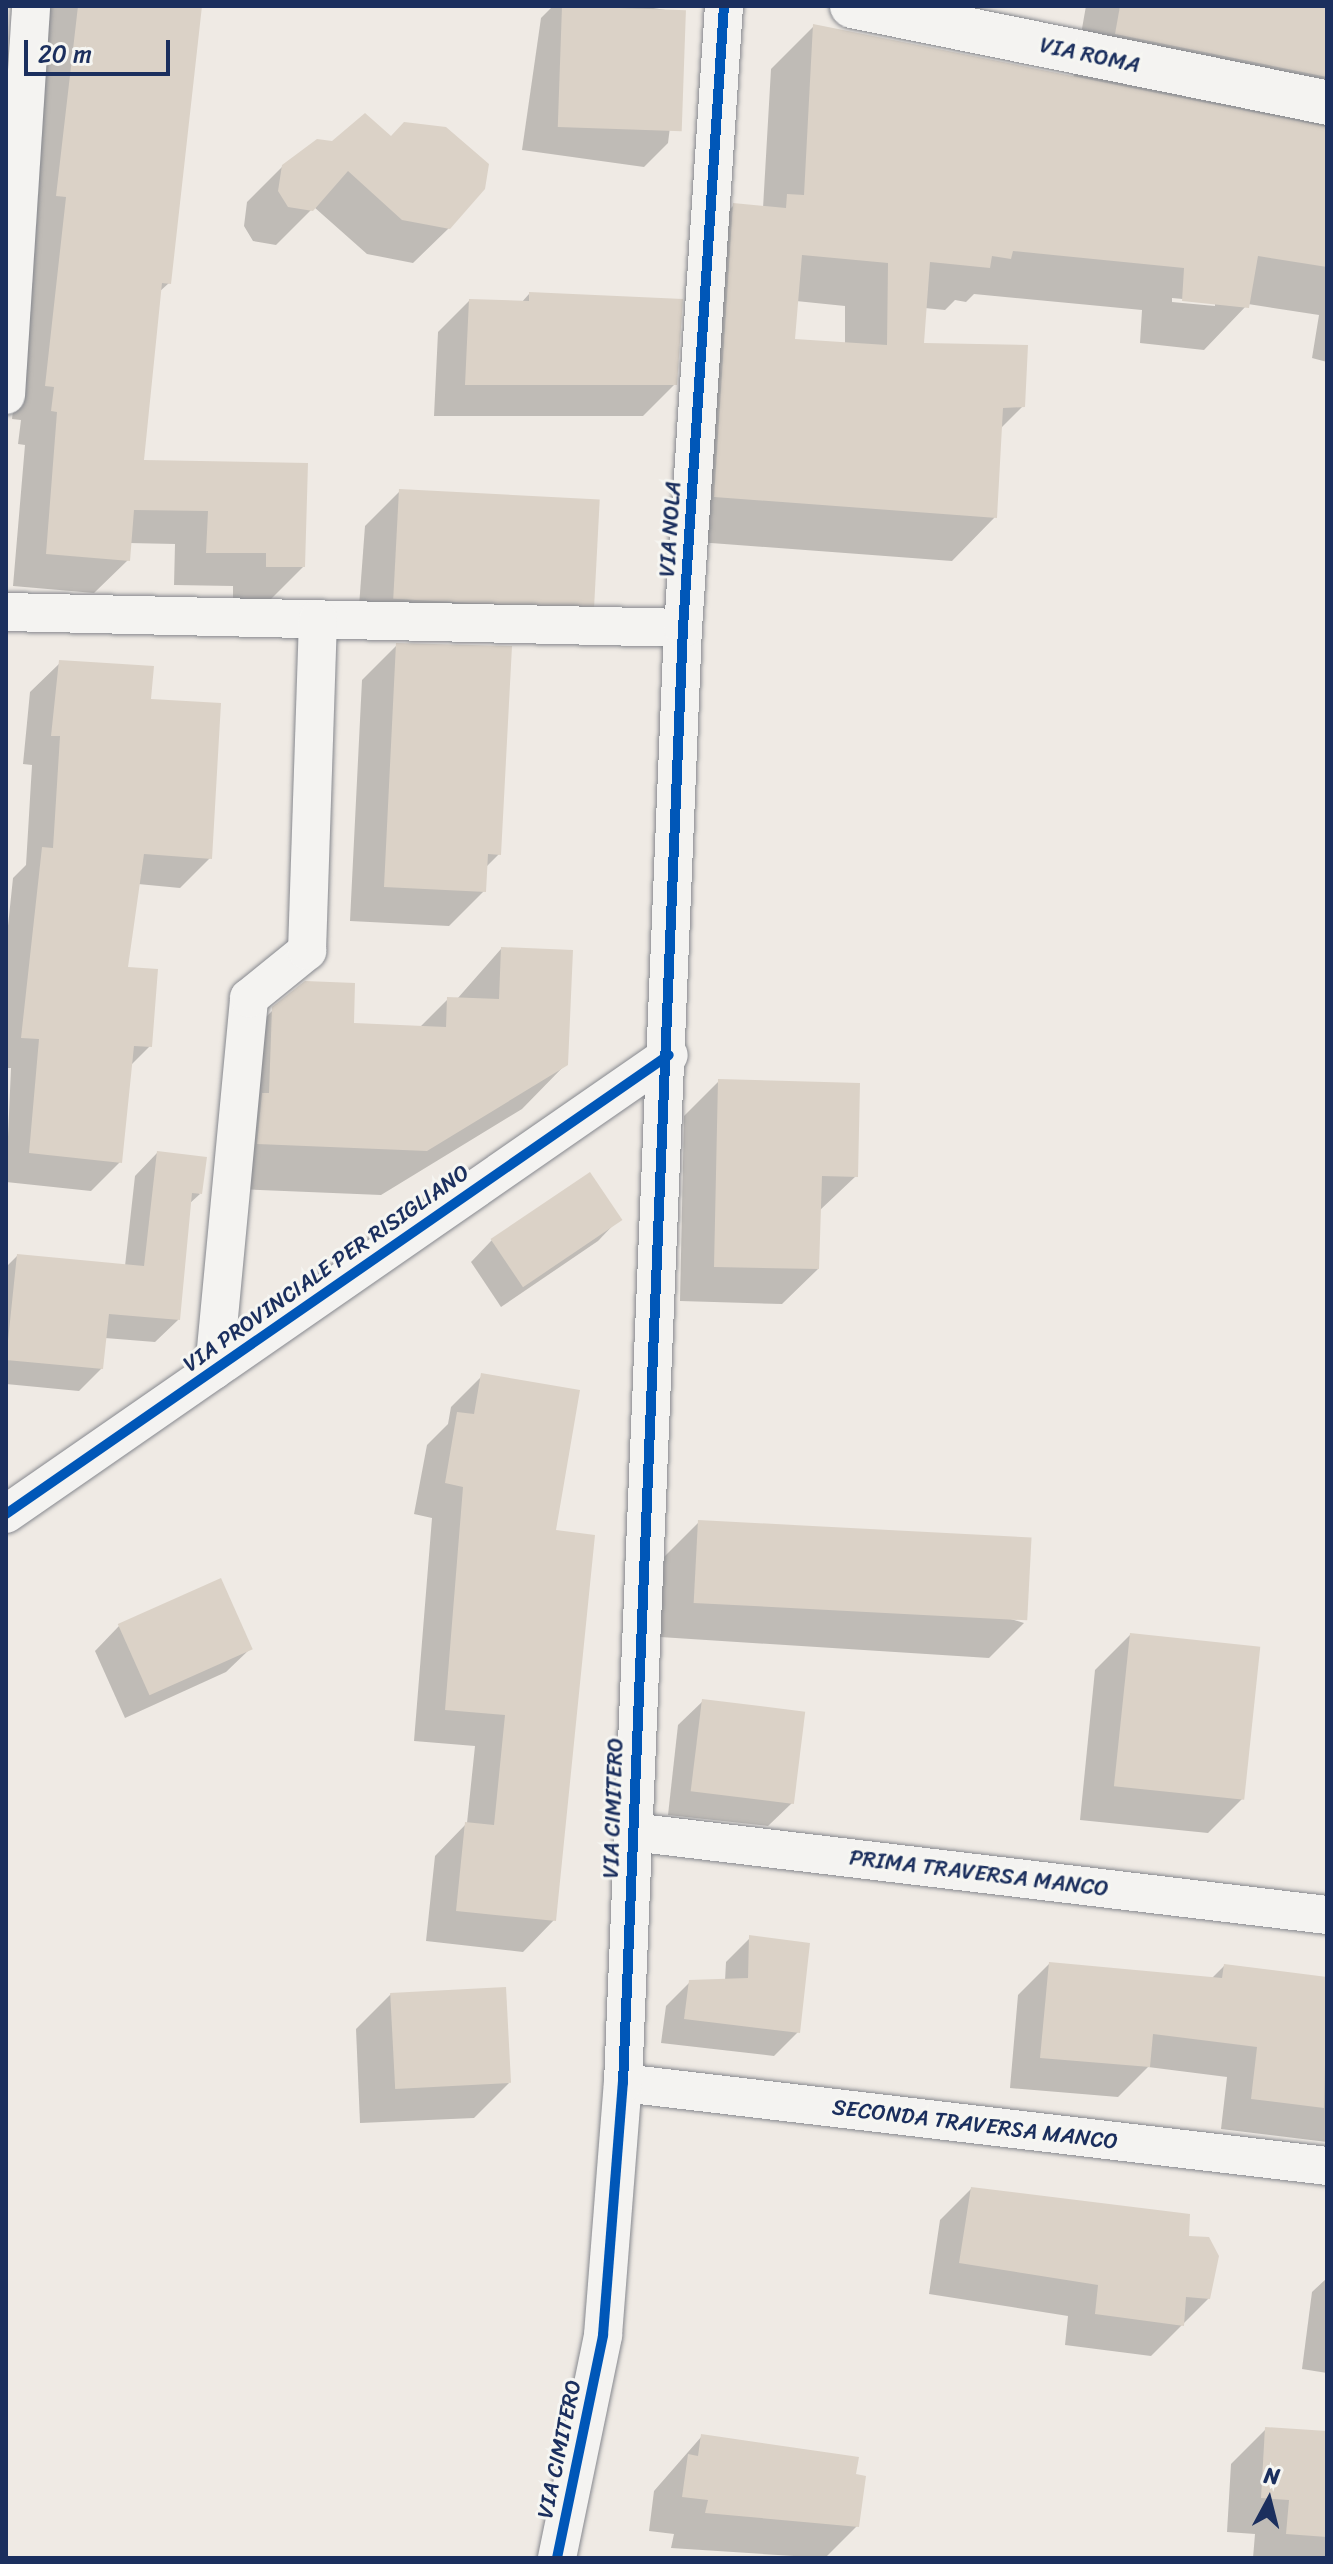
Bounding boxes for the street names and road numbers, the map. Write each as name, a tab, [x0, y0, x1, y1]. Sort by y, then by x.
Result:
street label: VIA ROMA	[1037, 31, 1143, 79]
street label: VIA NOLA	[653, 480, 687, 578]
street label: VIA PROVINCIALE PER RISIGLIANO	[178, 1159, 474, 1377]
street label: VIA CIMITERO	[597, 1737, 629, 1879]
street label: PRIMA TRAVERSA MANCO	[848, 1844, 1110, 1902]
street label: SECONDA TRAVERSA MANCO	[829, 2093, 1121, 2155]
street label: VIA CIMITERO	[531, 2378, 587, 2520]

